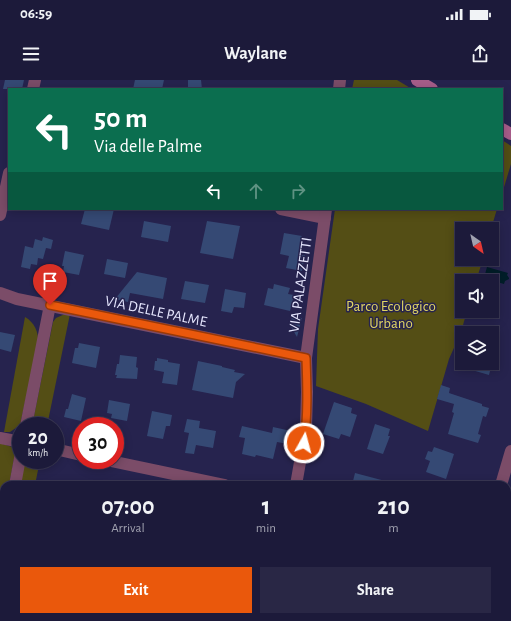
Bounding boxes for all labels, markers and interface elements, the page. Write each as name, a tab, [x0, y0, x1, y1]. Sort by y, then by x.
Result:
text: 06:59	[20, 6, 52, 21]
icon: menu	[20, 43, 42, 65]
icon: share	[469, 43, 491, 65]
text: Waylane	[224, 45, 287, 63]
icon: left	[28, 104, 80, 156]
text: 50 m	[94, 105, 148, 133]
text: Via delle Palme	[94, 138, 202, 156]
icon: left	[203, 180, 225, 202]
icon: ahead	[245, 180, 267, 202]
icon: right	[287, 180, 309, 202]
north arrow	[455, 222, 499, 266]
map controls	[455, 222, 499, 370]
street label: VIA PALAZZETTI	[286, 236, 315, 334]
pin	[33, 264, 67, 305]
icon: arrive	[39, 270, 61, 292]
button: sound	[455, 274, 499, 318]
street label: VIA DELLE PALME	[104, 293, 208, 330]
park label: Parco Ecologico Urbano	[346, 299, 436, 331]
button: layers	[455, 326, 499, 370]
speed limit sign: 30	[72, 417, 124, 469]
position arrow	[283, 422, 325, 464]
text: 20	[28, 428, 48, 448]
text: km/h	[28, 448, 48, 458]
text: 07:00	[101, 495, 155, 519]
text: 1	[262, 495, 270, 519]
text: 210	[377, 495, 410, 519]
text: Arrival	[111, 522, 145, 535]
text: min	[256, 522, 276, 535]
text: m	[388, 522, 399, 535]
button: Exit	[20, 567, 252, 613]
button: Share	[260, 567, 491, 613]

